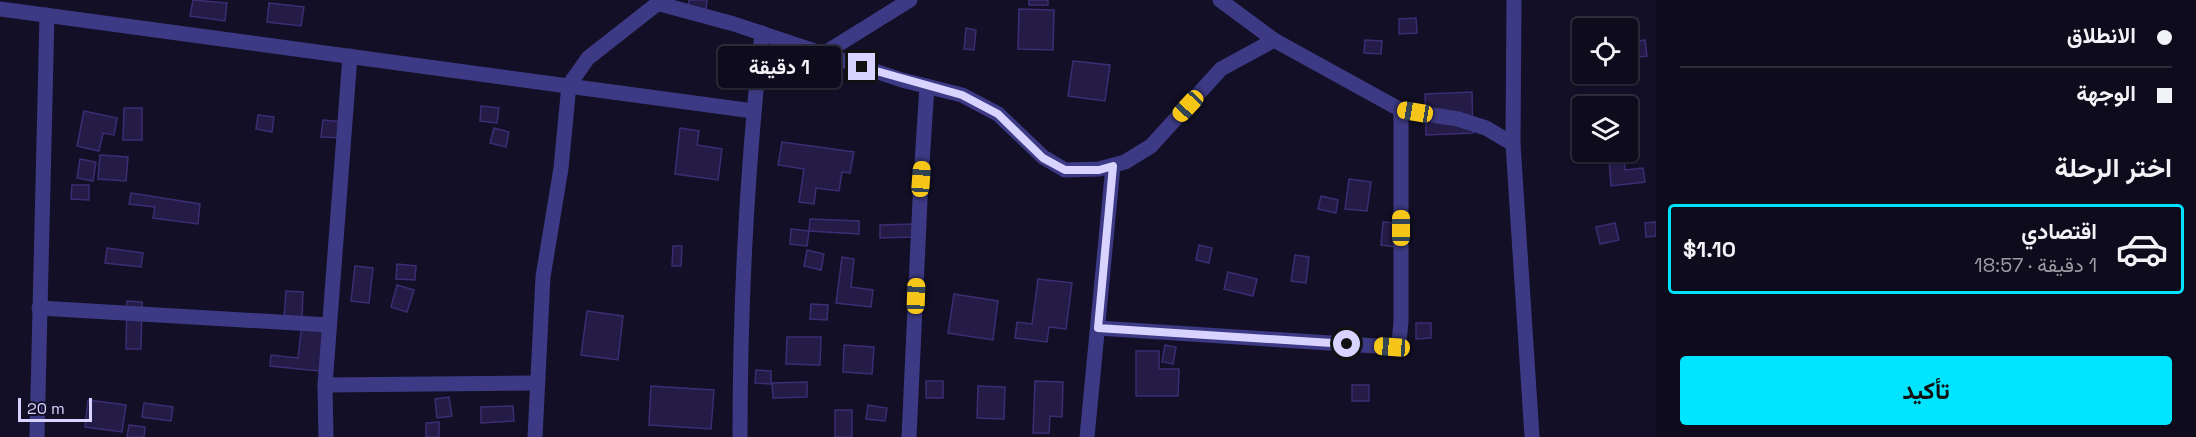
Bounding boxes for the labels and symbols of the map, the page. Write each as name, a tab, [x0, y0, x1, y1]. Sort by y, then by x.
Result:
callout: 1 دقيقة	[718, 46, 841, 88]
route end	[848, 53, 875, 80]
car	[1169, 87, 1207, 125]
car	[1396, 100, 1434, 124]
car	[911, 160, 931, 198]
car	[1392, 210, 1410, 246]
car	[906, 278, 926, 314]
route start	[1333, 330, 1360, 357]
car	[1373, 337, 1411, 357]
scale bar	[18, 395, 92, 422]

